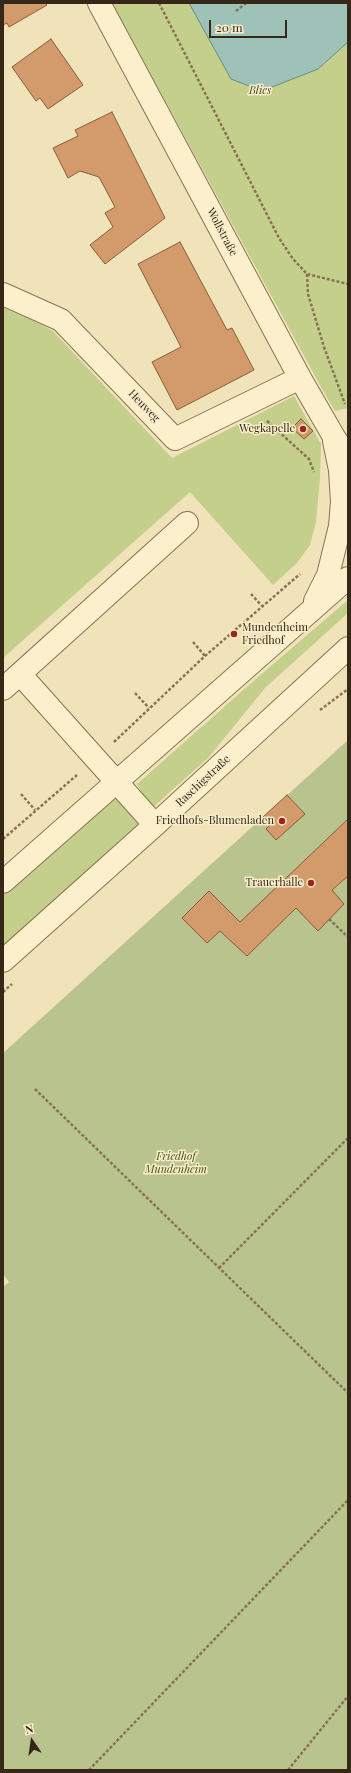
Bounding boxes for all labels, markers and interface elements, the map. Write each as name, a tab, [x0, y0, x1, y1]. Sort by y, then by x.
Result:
scale bar	[211, 12, 289, 38]
text: 20 m	[216, 19, 243, 35]
park label: Blies	[249, 84, 271, 98]
street label: Wollstraße	[204, 206, 240, 258]
street label: Heuweg	[125, 387, 163, 425]
place label: Wegkapelle	[239, 422, 295, 436]
marker: Wegkapelle	[298, 424, 308, 434]
place label: Mundenheim Friedhof	[242, 621, 308, 647]
marker: Mundenheim Friedhof	[229, 629, 239, 639]
street label: Raschigstraße	[173, 752, 233, 810]
place label: Friedhofs-Blumenladen	[156, 814, 274, 828]
marker: Friedhofs-Blumenladen	[277, 816, 287, 826]
place label: Trauerhalle	[245, 876, 303, 890]
marker: Trauerhalle	[306, 878, 316, 888]
park label: Friedhof Mundenheim	[145, 1150, 207, 1176]
north arrow	[12, 1721, 52, 1761]
text: N	[24, 1721, 35, 1737]

